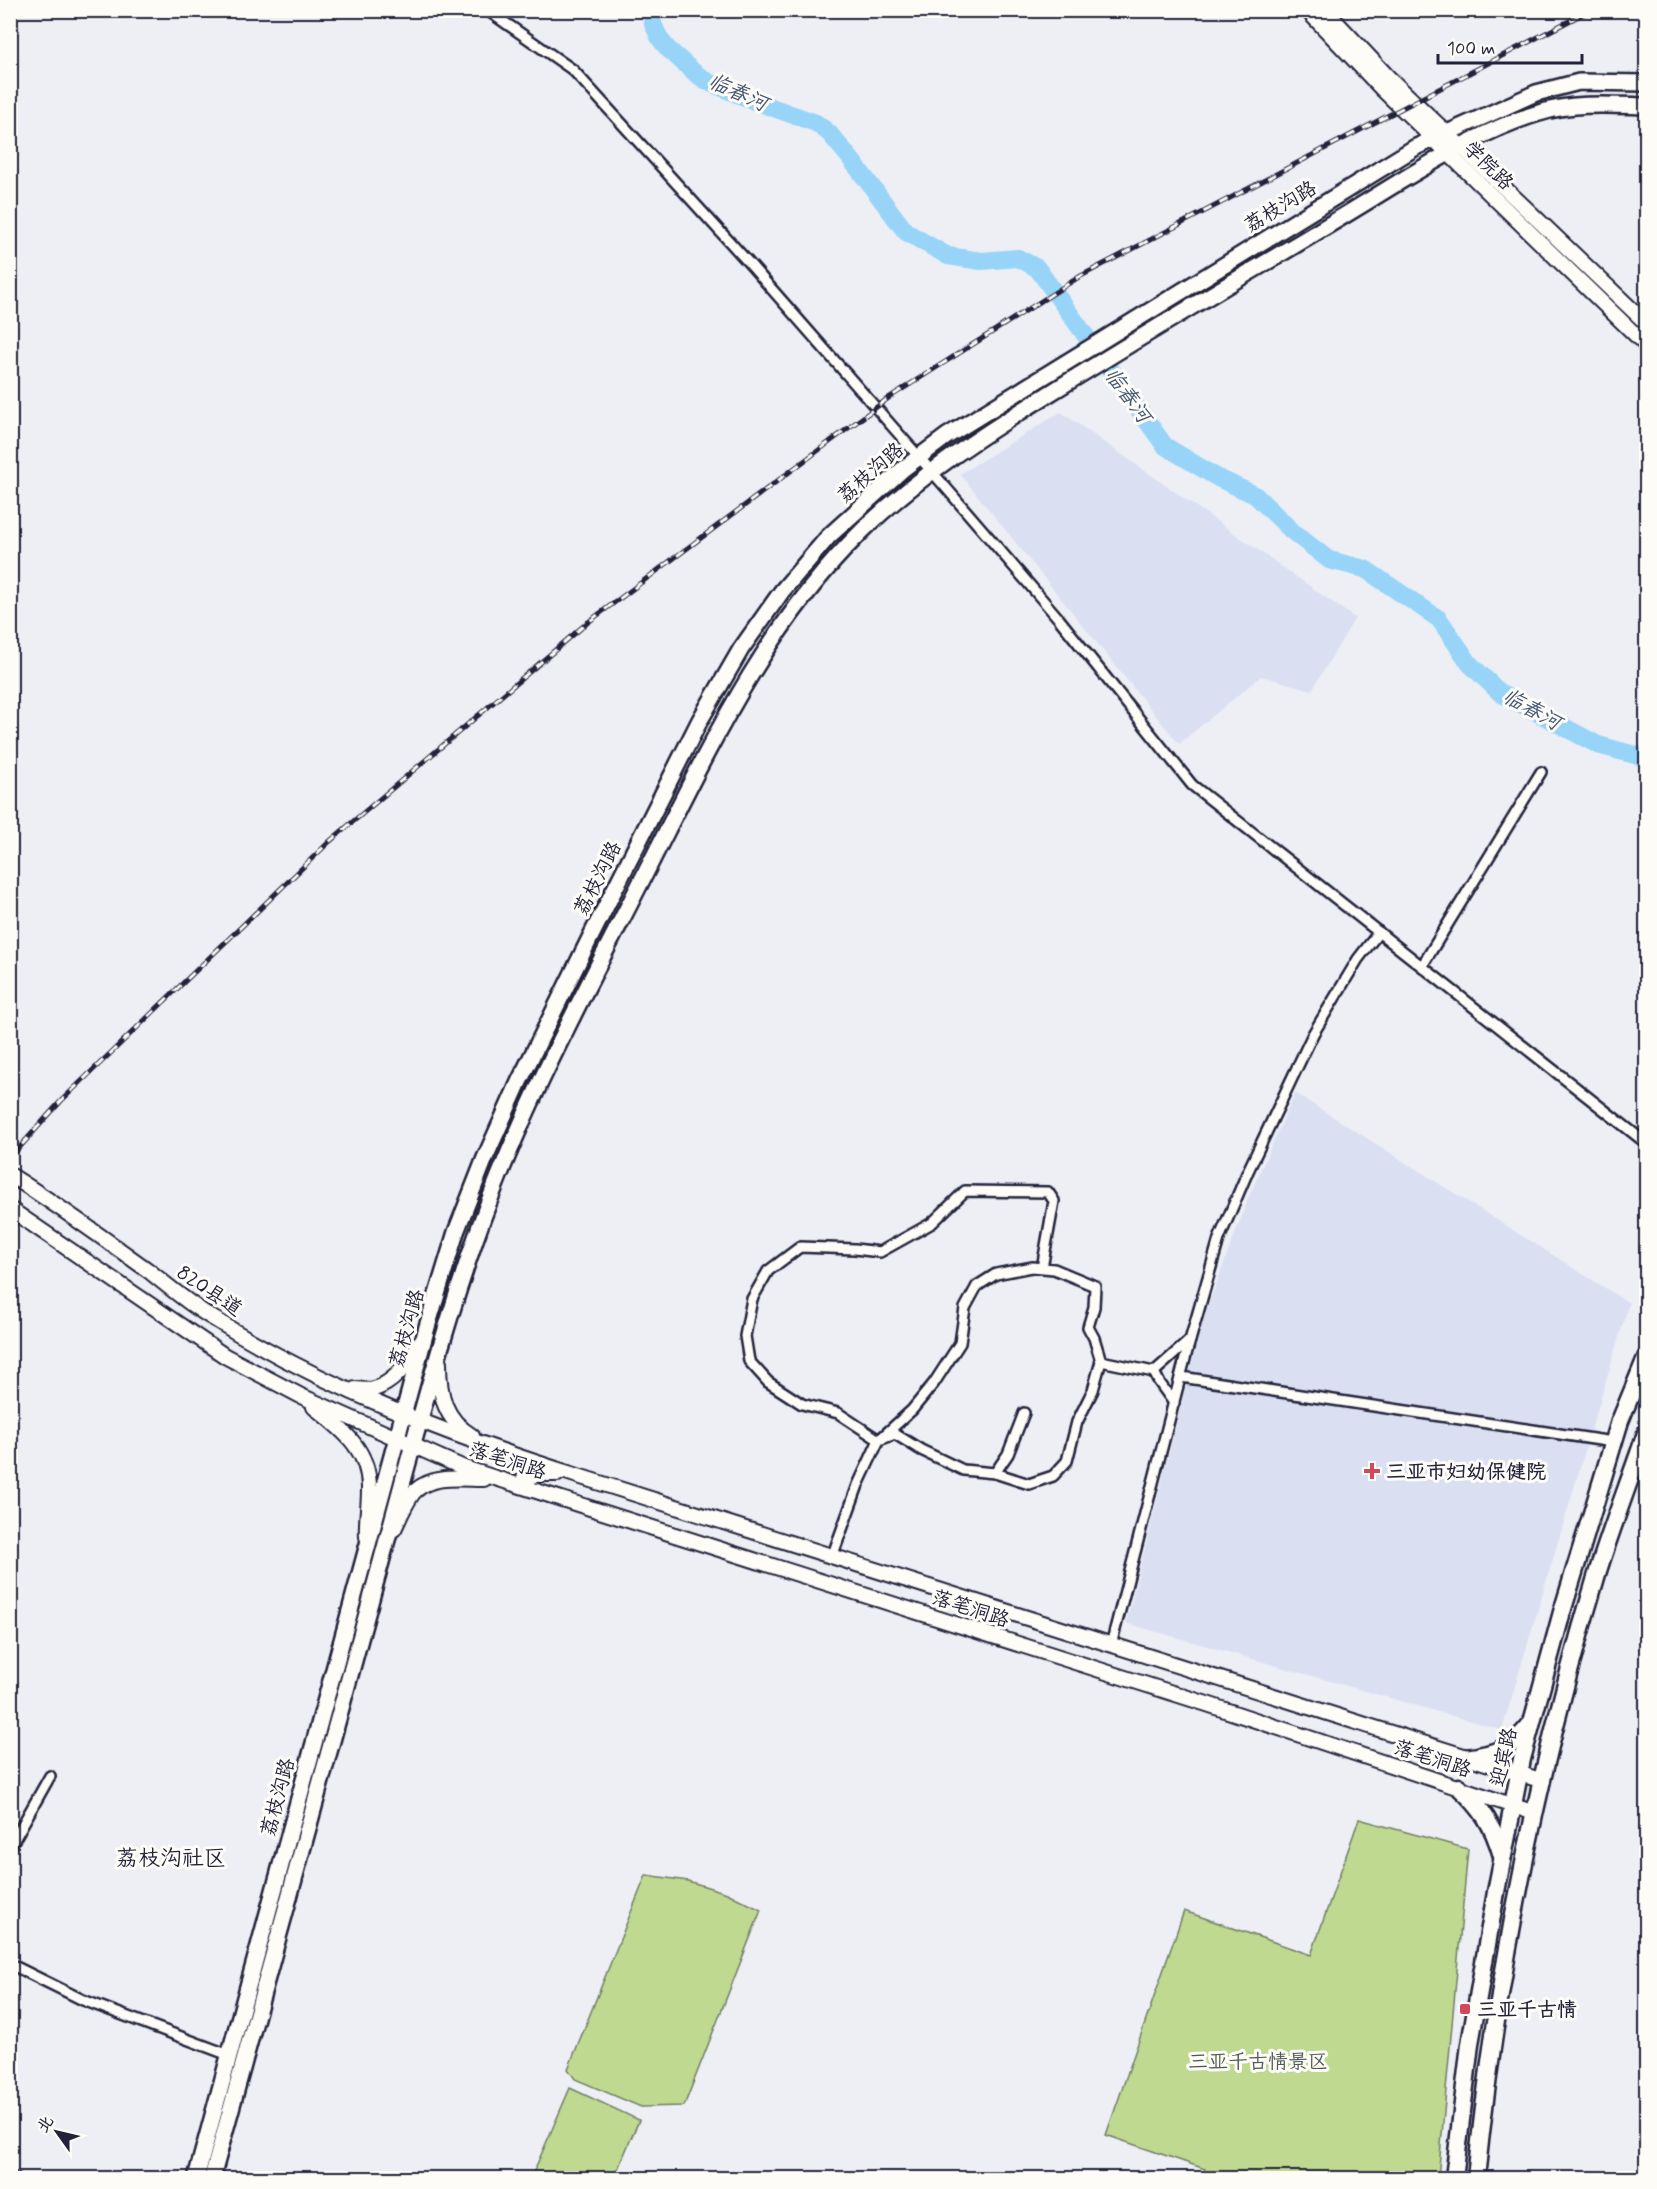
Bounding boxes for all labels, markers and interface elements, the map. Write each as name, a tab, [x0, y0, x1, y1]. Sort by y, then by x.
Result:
scale bar	[1438, 27, 1582, 65]
text: 100 m	[1447, 37, 1495, 61]
water label: 临春河	[703, 67, 775, 120]
street label: 学院路	[1457, 136, 1520, 197]
street label: 荔枝沟路	[1240, 175, 1323, 239]
water label: 临春河	[1097, 362, 1159, 432]
street label: 荔枝沟路	[832, 436, 911, 510]
water label: 临春河	[1497, 682, 1568, 739]
street label: 荔枝沟路	[568, 836, 629, 920]
street label: 820县道	[171, 1259, 247, 1323]
street label: 荔枝沟路	[383, 1285, 432, 1371]
street label: 落笔洞路	[465, 1436, 551, 1487]
place label: 三亚市妇幼保健院	[1386, 1459, 1546, 1486]
marker: 三亚市妇幼保健院	[1363, 1462, 1381, 1480]
street label: 落笔洞路	[928, 1584, 1014, 1635]
street label: 迎宾路	[1485, 1724, 1525, 1790]
street label: 落笔洞路	[1390, 1734, 1476, 1785]
street label: 荔枝沟路	[255, 1754, 302, 1840]
district label: 荔枝沟社区	[116, 1845, 226, 1873]
place label: 三亚千古情	[1477, 1997, 1577, 2024]
marker: 三亚千古情	[1458, 2002, 1472, 2016]
park label: 三亚千古情景区	[1188, 2049, 1328, 2076]
north arrow	[27, 2102, 87, 2162]
text: 北	[33, 2112, 59, 2137]

